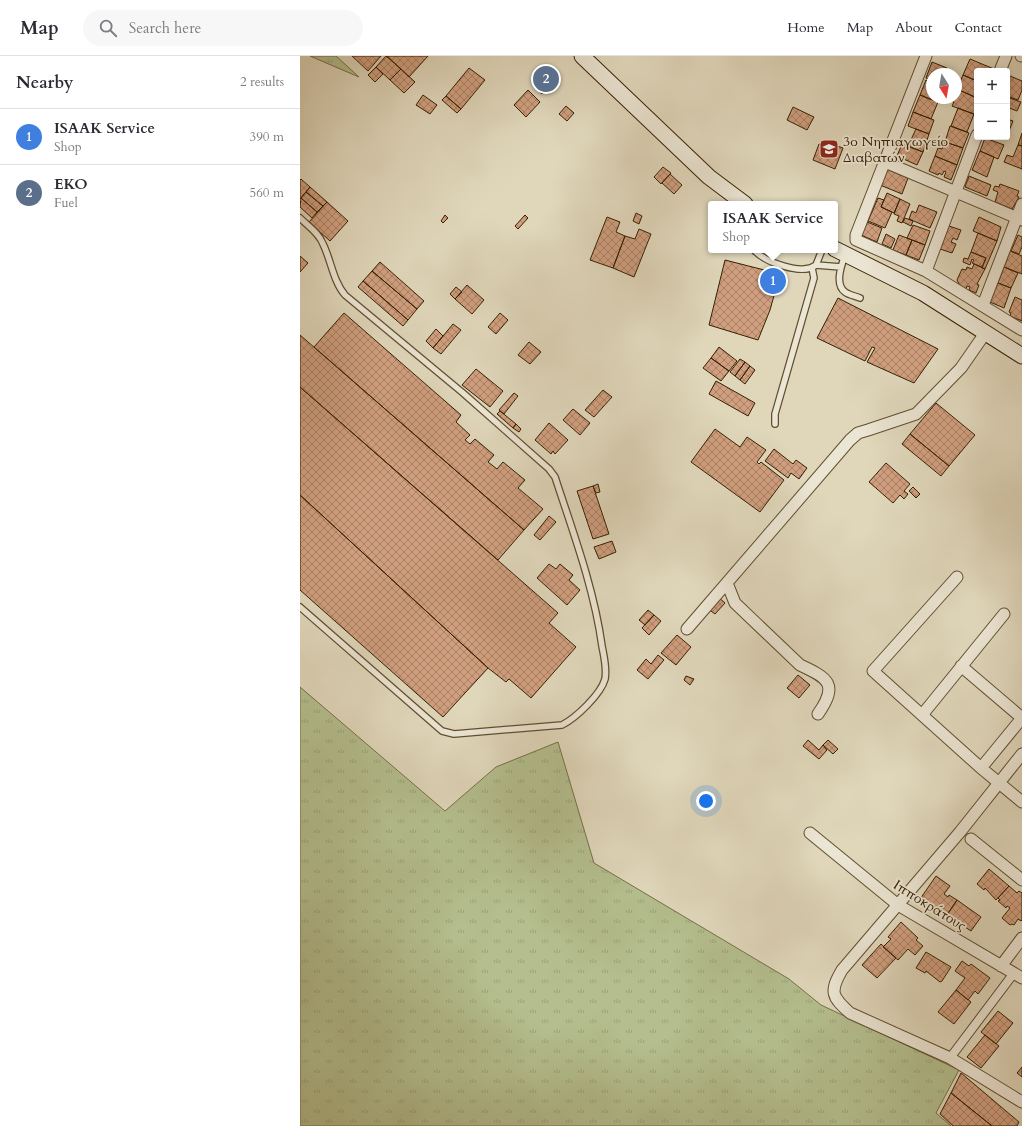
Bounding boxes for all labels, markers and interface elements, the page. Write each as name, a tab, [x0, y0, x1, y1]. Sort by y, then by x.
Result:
search box	[83, 10, 363, 46]
text: Map	[20, 15, 59, 41]
icon: search	[97, 17, 119, 39]
text: Search here	[129, 18, 201, 38]
text: Home	[787, 18, 825, 37]
text: Map	[847, 18, 873, 37]
text: About	[895, 18, 932, 37]
text: Contact	[954, 18, 1002, 37]
pin: 2	[533, 64, 559, 94]
north arrow	[926, 68, 962, 104]
map controls	[974, 68, 1010, 140]
button: +	[974, 68, 1010, 104]
text: Nearby	[16, 71, 73, 94]
text: 2 results	[240, 73, 284, 91]
button: −	[974, 104, 1010, 140]
text: ISAAK Service	[54, 118, 155, 138]
text: 1	[26, 128, 32, 146]
text: 390 m	[250, 128, 284, 146]
place label: 3ο Νηπιαγωγείο Διαβατών	[843, 132, 949, 167]
text: Shop	[54, 138, 82, 156]
school or university icon: 3ο Νηπιαγωγείο Διαβατών	[818, 138, 840, 160]
text: EKO	[54, 174, 88, 194]
text: 2	[26, 184, 32, 202]
text: 560 m	[250, 184, 284, 202]
text: Fuel	[54, 194, 78, 212]
popup	[708, 201, 838, 253]
text: ISAAK Service	[722, 208, 824, 228]
text: Shop	[722, 228, 750, 246]
pin: 1	[760, 266, 786, 296]
your location	[696, 791, 716, 811]
street label: Ιπποκράτους	[890, 875, 970, 935]

